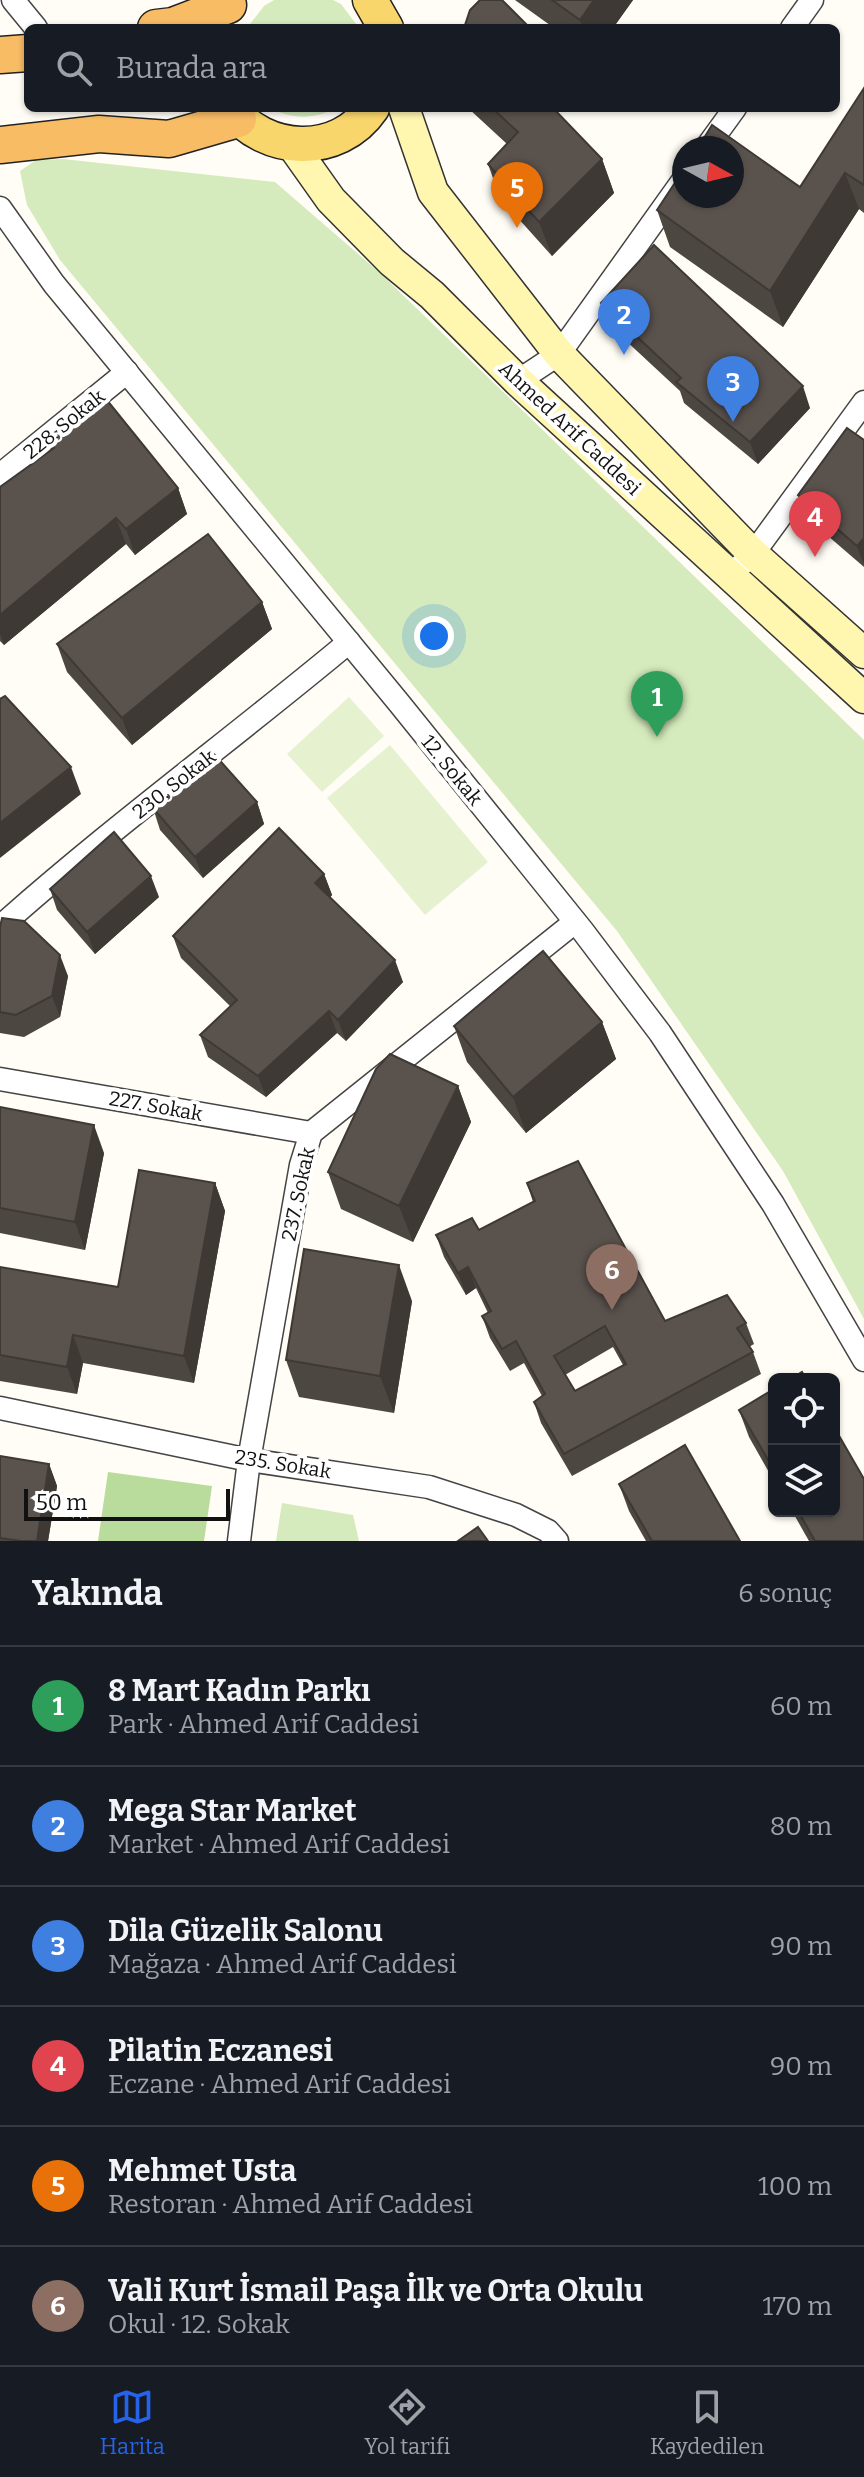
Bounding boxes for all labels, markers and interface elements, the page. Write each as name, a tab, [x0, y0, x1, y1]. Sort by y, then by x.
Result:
search box	[24, 24, 840, 112]
icon: search	[52, 46, 96, 90]
text: Burada ara	[116, 50, 267, 86]
north arrow	[672, 136, 744, 208]
pin: 5	[491, 162, 543, 228]
pin: 2	[598, 289, 650, 355]
street label: Ahmed Arif Caddesi	[494, 356, 646, 500]
pin: 3	[707, 356, 759, 422]
street label: 228. Sokak	[19, 384, 110, 464]
pin: 4	[789, 491, 841, 557]
your location	[414, 616, 454, 656]
pin: 1	[631, 671, 683, 737]
street label: 12. Sokak	[416, 730, 488, 811]
street label: 230. Sokak	[128, 744, 221, 824]
street label: 227. Sokak	[107, 1086, 205, 1126]
street label: 237. Sokak	[276, 1144, 320, 1243]
pin: 6	[586, 1244, 638, 1310]
map controls	[768, 1373, 840, 1517]
button: locate	[768, 1373, 840, 1445]
street label: 235. Sokak	[233, 1445, 333, 1484]
button: layers	[768, 1445, 840, 1517]
scale bar	[24, 1485, 230, 1521]
text: 50 m	[36, 1489, 87, 1516]
text: Yakında	[32, 1573, 163, 1614]
text: 6 sonuç	[738, 1578, 832, 1609]
text: 8 Mart Kadın Parkı	[108, 1673, 370, 1709]
text: 1	[52, 1691, 64, 1722]
text: 60 m	[770, 1691, 832, 1722]
text: Park · Ahmed Arif Caddesi	[108, 1709, 419, 1740]
text: Mega Star Market	[108, 1793, 357, 1829]
text: 2	[51, 1811, 65, 1842]
text: 80 m	[770, 1811, 832, 1842]
text: Market · Ahmed Arif Caddesi	[108, 1829, 450, 1860]
text: Dila Güzelik Salonu	[108, 1913, 383, 1949]
text: 3	[51, 1931, 65, 1962]
text: 90 m	[770, 1931, 832, 1962]
text: Mağaza · Ahmed Arif Caddesi	[108, 1949, 457, 1980]
text: Pilatin Eczanesi	[108, 2033, 333, 2069]
text: 4	[50, 2051, 66, 2082]
text: 90 m	[770, 2051, 832, 2082]
text: Eczane · Ahmed Arif Caddesi	[108, 2069, 451, 2100]
text: Mehmet Usta	[108, 2153, 297, 2189]
text: 5	[51, 2171, 65, 2202]
text: 100 m	[758, 2171, 832, 2202]
text: Restoran · Ahmed Arif Caddesi	[108, 2189, 473, 2220]
text: Vali Kurt İsmail Paşa İlk ve Orta Okulu	[108, 2273, 643, 2309]
text: 6	[50, 2291, 66, 2322]
text: 170 m	[762, 2291, 832, 2322]
text: Okul · 12. Sokak	[108, 2309, 290, 2340]
tab: Harita	[100, 2385, 165, 2460]
tab: Yol tarifi	[364, 2385, 450, 2460]
tab: Kaydedilen	[650, 2385, 764, 2460]

